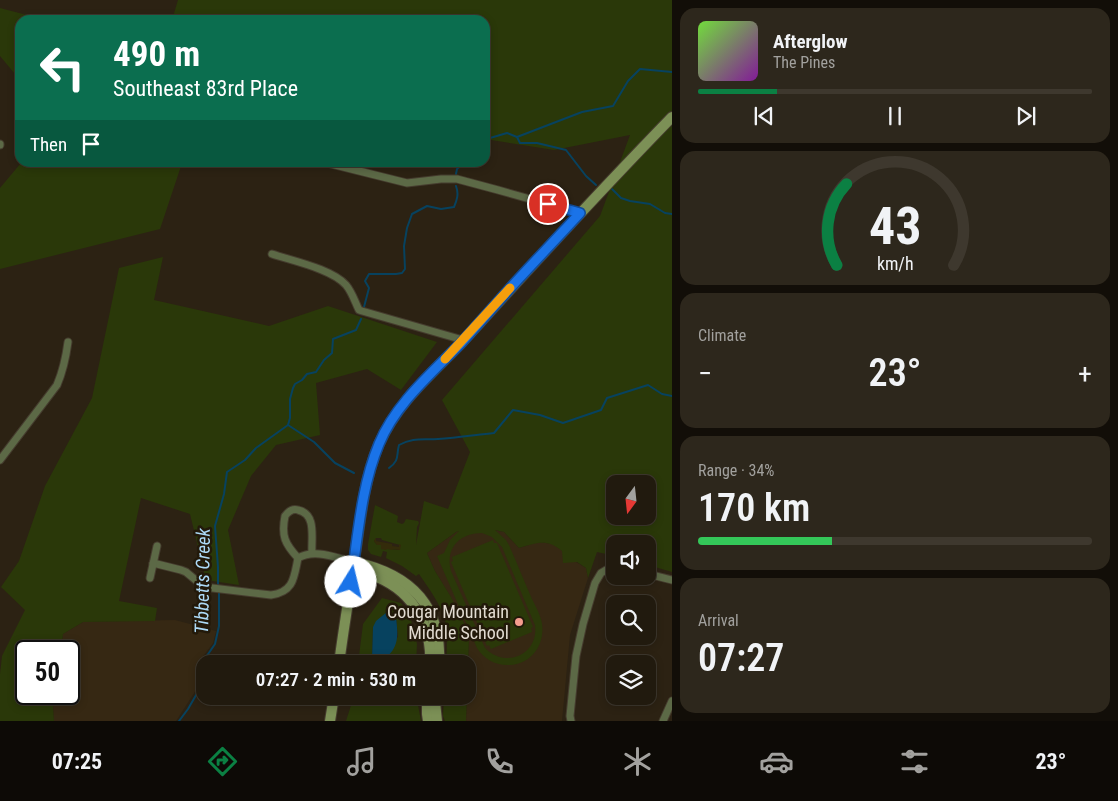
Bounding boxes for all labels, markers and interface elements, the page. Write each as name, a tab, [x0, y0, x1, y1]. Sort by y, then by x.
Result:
text: Afterglow	[773, 30, 847, 53]
text: 490 m	[113, 34, 200, 75]
icon: left	[30, 35, 95, 100]
text: The Pines	[773, 53, 835, 72]
text: Southeast 83rd Place	[113, 76, 298, 101]
icon: previous	[750, 102, 778, 130]
icon: pause	[881, 102, 909, 130]
icon: next	[1012, 102, 1040, 130]
icon: arrive	[77, 130, 105, 158]
text: Then	[30, 133, 67, 156]
pin	[527, 183, 569, 225]
icon: arrive	[534, 190, 562, 218]
text: 43	[869, 196, 921, 257]
text: km/h	[877, 253, 913, 274]
text: Climate	[698, 326, 746, 345]
text: 23°	[869, 351, 921, 395]
text: −	[698, 357, 712, 390]
text: +	[1078, 357, 1092, 390]
text: Range · 34%	[698, 461, 774, 480]
north arrow	[606, 475, 656, 525]
map controls	[606, 475, 656, 705]
text: 170 km	[698, 486, 810, 530]
water label: Tibbetts Creek	[190, 527, 215, 634]
button: sound	[606, 535, 656, 585]
position arrow	[324, 555, 376, 607]
button: search	[606, 595, 656, 645]
place label: Cougar Mountain Middle School	[387, 601, 509, 643]
text: Arrival	[698, 611, 739, 630]
marker: Cougar Mountain Middle School	[513, 616, 525, 628]
text: 07:27	[698, 636, 784, 680]
speed limit sign: 50	[15, 640, 80, 705]
button: layers	[606, 655, 656, 705]
text: 07:27 · 2 min · 530 m	[256, 668, 416, 691]
icon: directions	[205, 744, 240, 779]
icon: music	[344, 744, 379, 779]
icon: phone	[482, 744, 517, 779]
icon: climate	[620, 744, 655, 779]
icon: car	[759, 744, 794, 779]
icon: filters	[897, 744, 932, 779]
text: 07:25	[52, 749, 102, 774]
text: 23°	[1035, 749, 1066, 774]

